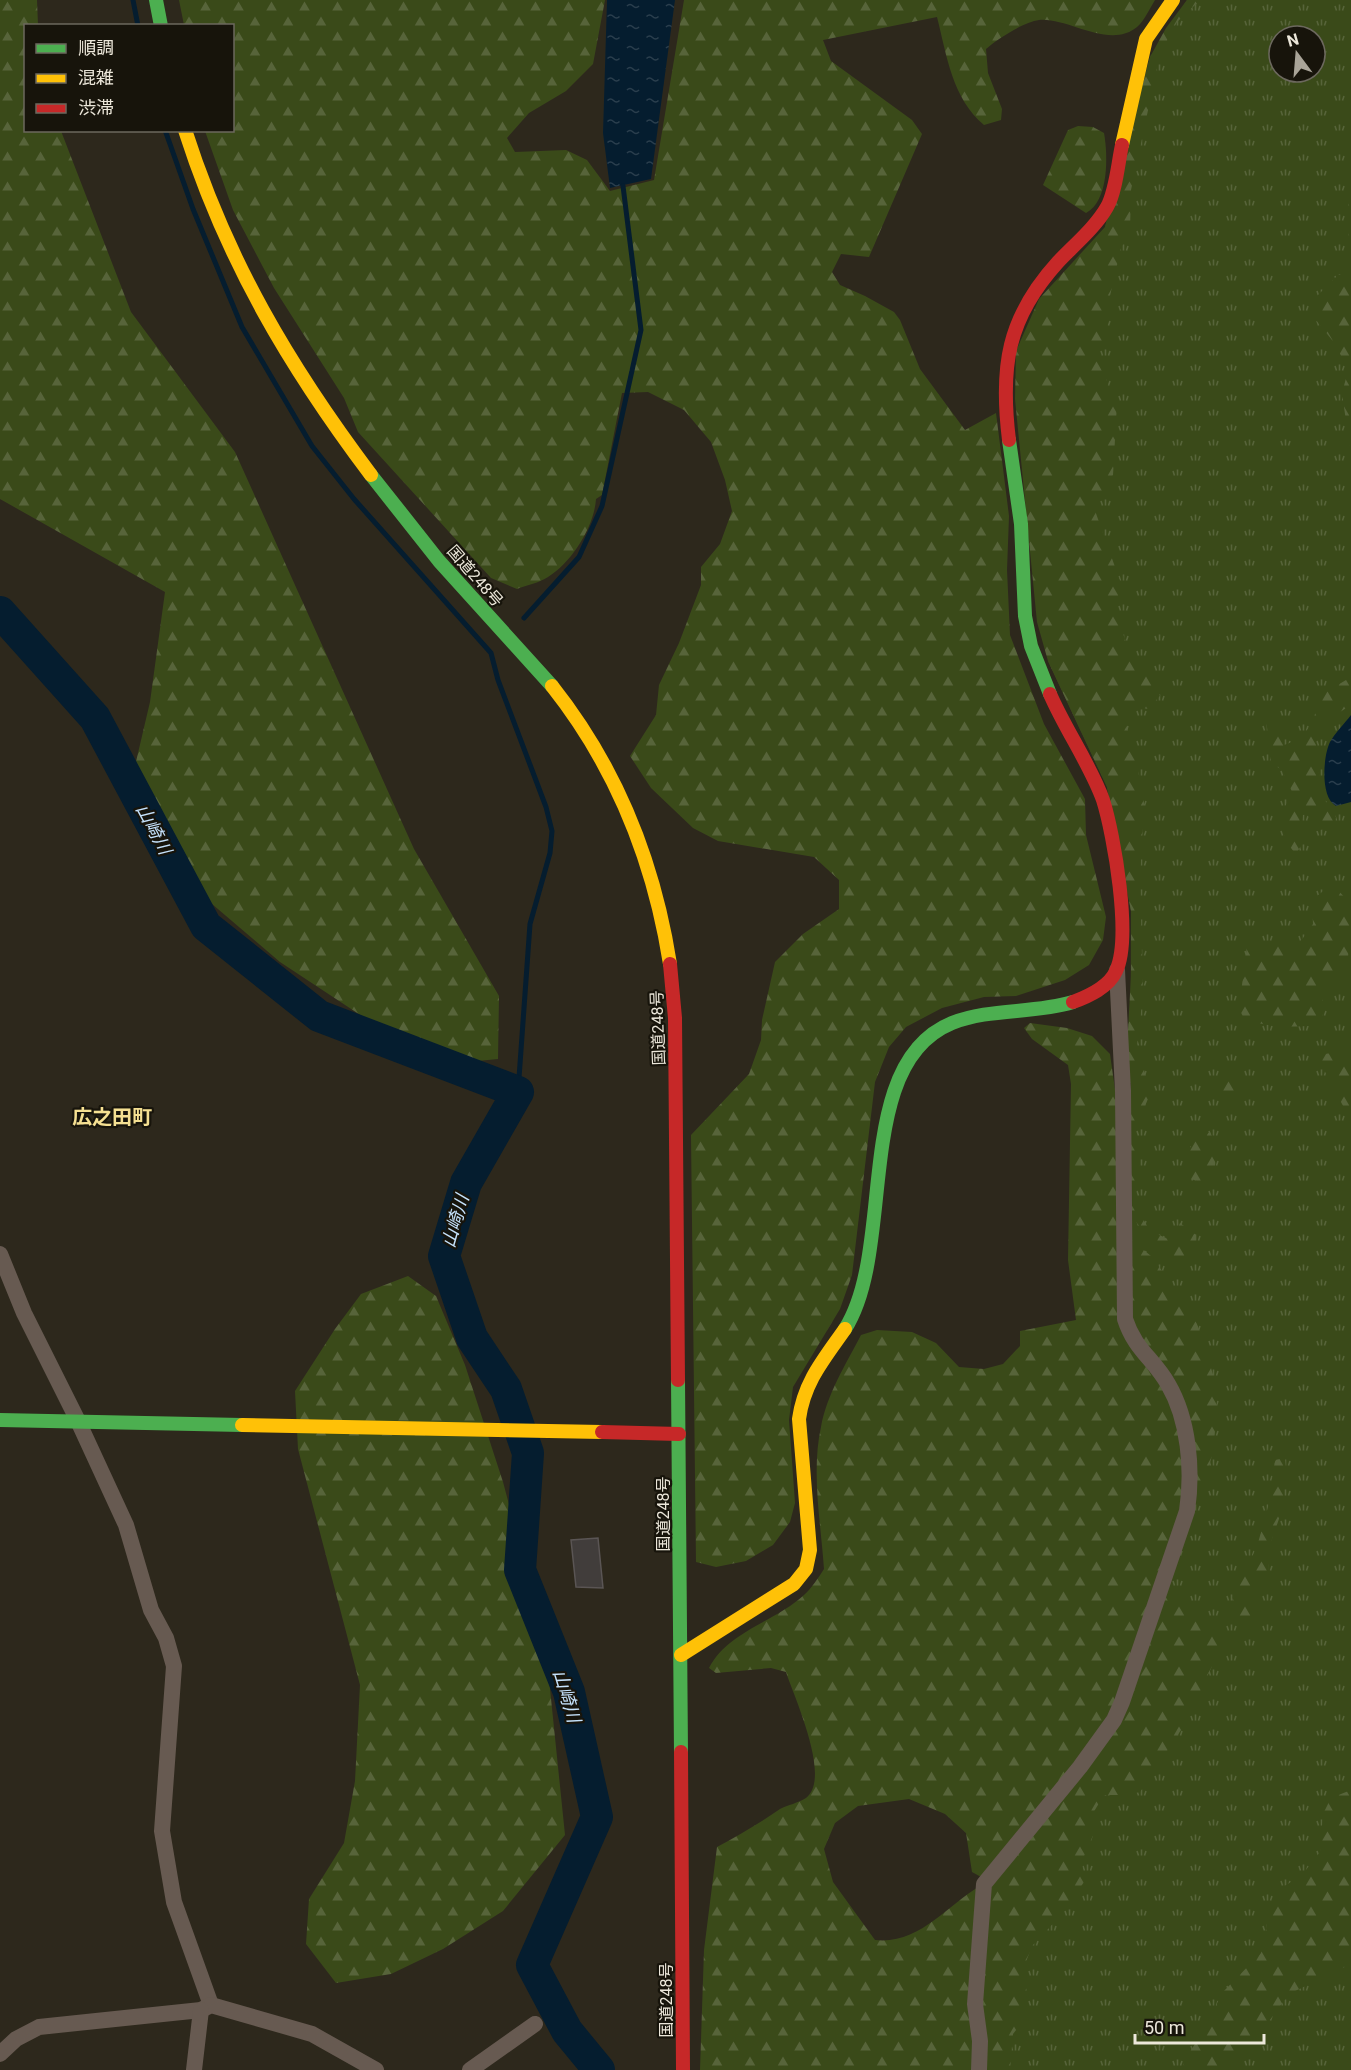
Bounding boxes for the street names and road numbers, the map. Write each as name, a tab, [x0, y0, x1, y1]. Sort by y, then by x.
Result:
street label: 国道248号	[443, 541, 507, 611]
street label: 国道248号	[647, 990, 669, 1066]
street label: 国道248号	[654, 1477, 673, 1551]
street label: 国道248号	[657, 1963, 676, 2037]

